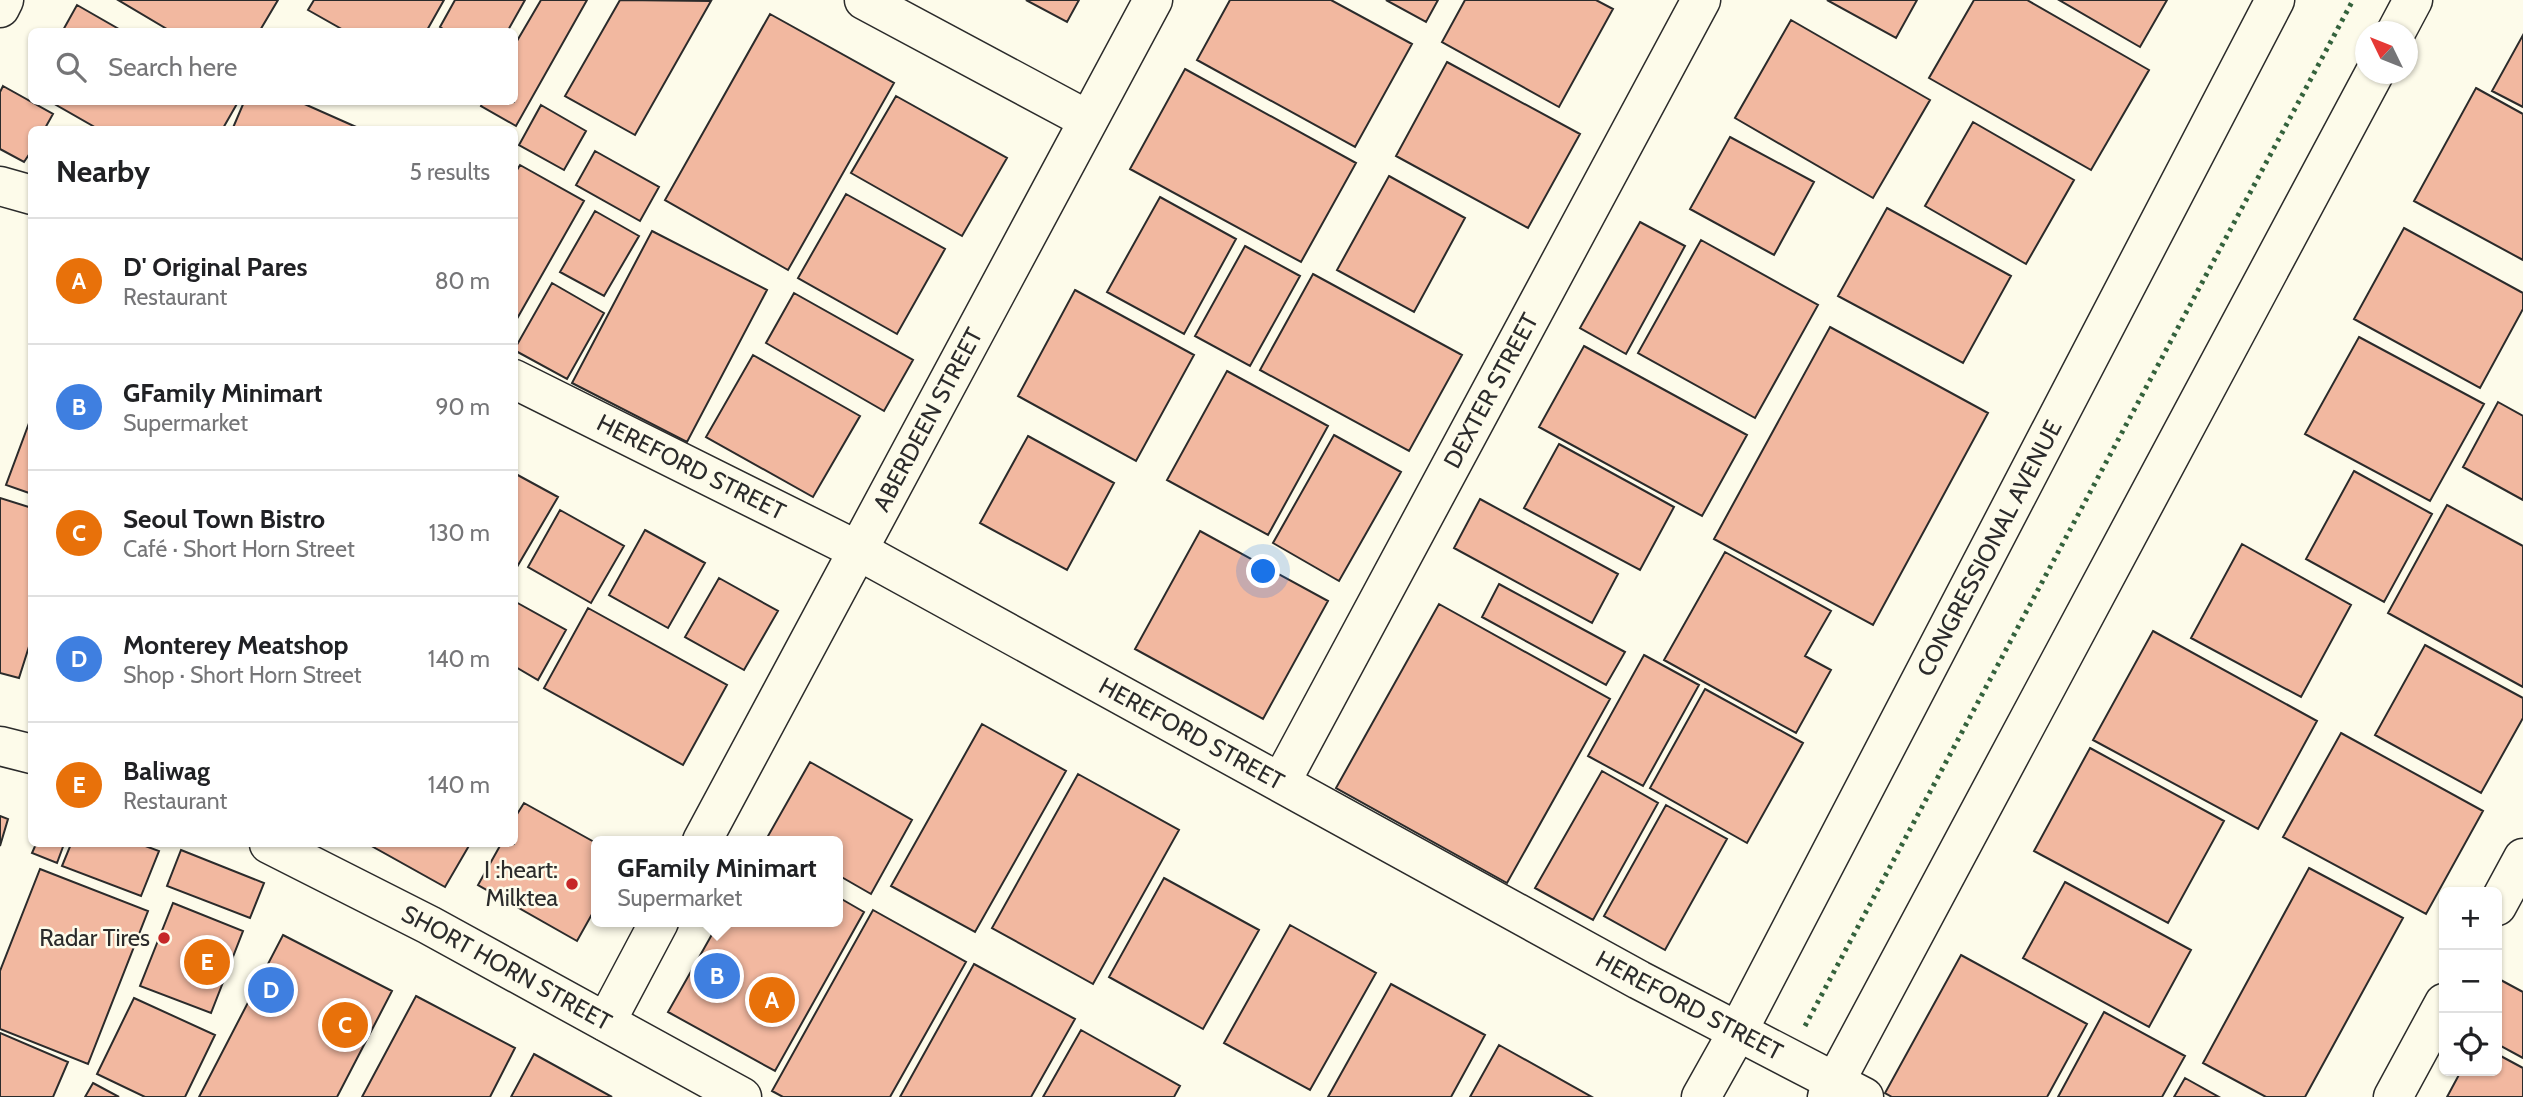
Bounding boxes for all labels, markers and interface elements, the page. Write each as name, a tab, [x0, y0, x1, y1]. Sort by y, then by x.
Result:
north arrow	[2355, 21, 2418, 84]
search box	[28, 28, 518, 105]
icon: search	[52, 48, 90, 86]
text: Search here	[108, 51, 237, 83]
text: Nearby	[56, 153, 150, 190]
text: 5 results	[409, 158, 490, 186]
text: D' Original Pares	[123, 251, 307, 283]
text: A	[72, 267, 86, 295]
text: 80 m	[435, 267, 490, 295]
text: Restaurant	[123, 283, 227, 311]
street label: DEXTER STREET	[1437, 308, 1544, 473]
street label: ABERDEEN STREET	[866, 323, 989, 516]
text: GFamily Minimart	[123, 377, 323, 409]
text: B	[72, 393, 86, 421]
text: 90 m	[436, 393, 490, 421]
street label: HEREFORD STREET	[592, 408, 791, 526]
text: Supermarket	[123, 409, 248, 437]
street label: CONGRESSIONAL AVENUE	[1910, 415, 2068, 681]
text: Seoul Town Bistro	[123, 503, 325, 535]
text: C	[72, 519, 86, 547]
text: 130 m	[429, 519, 490, 547]
text: Café · Short Horn Street	[123, 535, 355, 563]
your location	[1246, 554, 1280, 588]
text: Monterey Meatshop	[123, 629, 348, 661]
text: D	[71, 645, 87, 673]
text: 140 m	[428, 645, 490, 673]
text: Shop · Short Horn Street	[123, 661, 362, 689]
street label: HEREFORD STREET	[1094, 671, 1290, 796]
text: Baliwag	[123, 755, 210, 787]
text: E	[72, 771, 86, 799]
text: 140 m	[428, 771, 490, 799]
text: Restaurant	[123, 787, 227, 815]
popup	[591, 836, 843, 927]
text: GFamily Minimart	[617, 852, 817, 884]
place label: I :heart: Milktea	[484, 855, 558, 912]
marker: I :heart: Milktea	[564, 876, 580, 892]
text: Supermarket	[617, 884, 742, 912]
map controls	[2439, 887, 2502, 1076]
button: +	[2439, 887, 2502, 950]
street label: SHORT HORN STREET	[397, 899, 617, 1037]
place label: Radar Tires	[39, 923, 150, 952]
marker: Radar Tires	[156, 930, 172, 946]
pin: E	[184, 936, 230, 988]
street label: HEREFORD STREET	[1591, 944, 1788, 1066]
pin: B	[694, 950, 740, 1002]
button: −	[2439, 950, 2502, 1013]
pin: D	[248, 964, 294, 1016]
pin: A	[749, 974, 795, 1026]
pin: C	[322, 999, 368, 1051]
button: locate	[2439, 1013, 2502, 1076]

